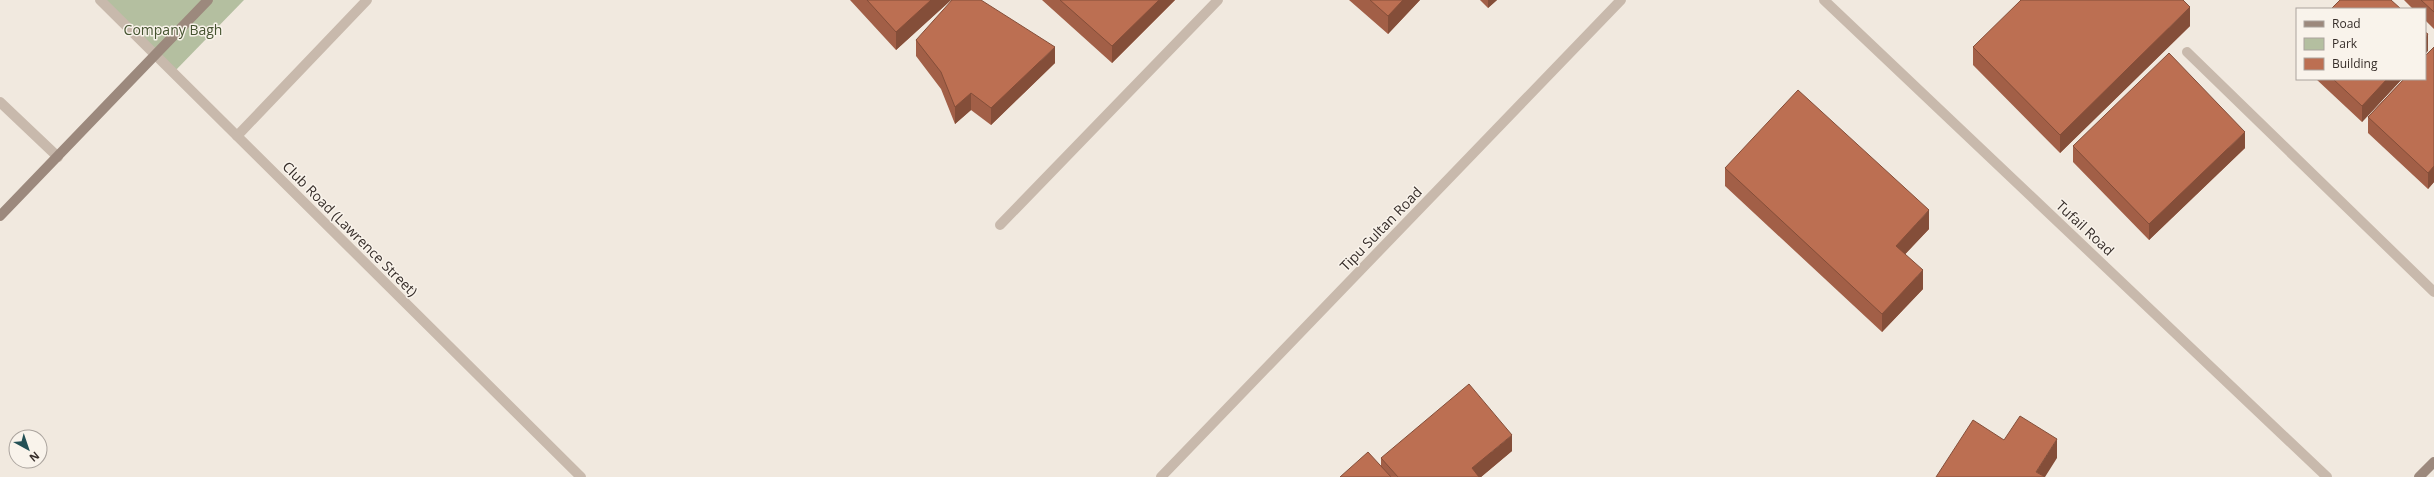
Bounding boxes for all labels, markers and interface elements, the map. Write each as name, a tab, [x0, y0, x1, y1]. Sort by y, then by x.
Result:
legend	[2296, 8, 2426, 80]
text: Road	[2332, 15, 2361, 32]
park label: Company Bagh	[124, 20, 222, 39]
text: Park	[2332, 35, 2358, 52]
text: Building	[2332, 55, 2378, 72]
street label: Club Road (Lawrence Street)	[279, 157, 422, 300]
street label: Tipu Sultan Road	[1336, 182, 1426, 275]
street label: Tufail Road	[2052, 196, 2118, 259]
north arrow	[8, 429, 48, 469]
text: N	[26, 448, 43, 466]

